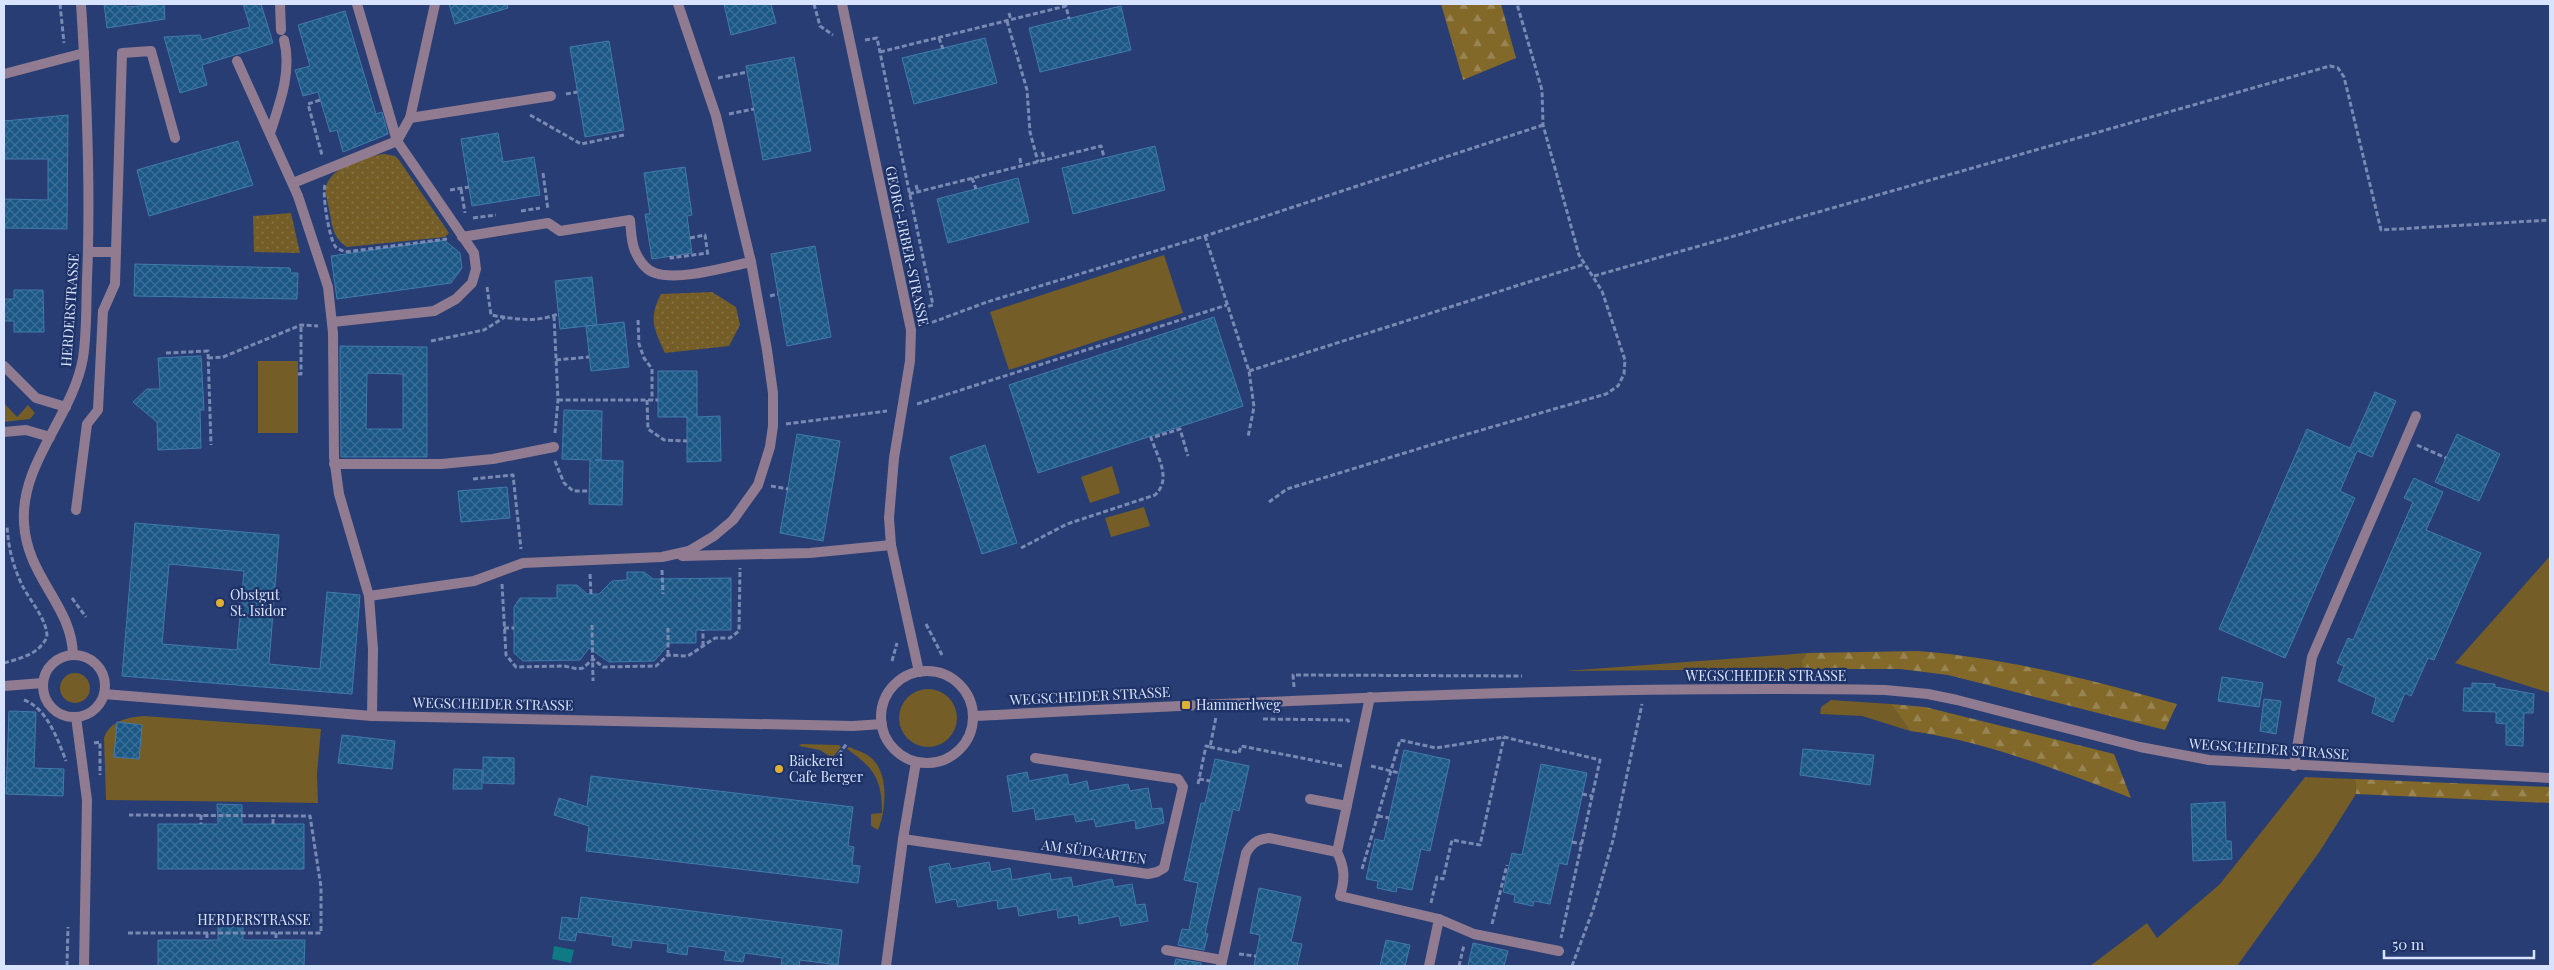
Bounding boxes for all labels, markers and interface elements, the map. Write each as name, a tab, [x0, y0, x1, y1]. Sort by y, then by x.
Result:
street label: GEORG-ERBER-STRASSE	[881, 164, 934, 328]
street label: HERDERSTRASSE	[56, 253, 83, 367]
place label: Obstgut St. Isidor	[230, 585, 287, 620]
marker: Obstgut St. Isidor	[214, 597, 226, 609]
street label: WEGSCHEIDER STRASSE	[1685, 666, 1846, 685]
street label: WEGSCHEIDER STRASSE	[1008, 682, 1171, 709]
street label: WEGSCHEIDER STRASSE	[411, 693, 574, 714]
place label: Hammerlweg	[1196, 695, 1281, 714]
marker: Hammerlweg	[1180, 699, 1192, 711]
street label: WEGSCHEIDER STRASSE	[2187, 733, 2350, 764]
place label: Bäckerei Cafe Berger	[789, 751, 864, 786]
marker: Bäckerei Cafe Berger	[773, 763, 785, 775]
street label: AM SÜDGARTEN	[1039, 835, 1148, 868]
street label: HERDERSTRASSE	[197, 910, 311, 929]
scale bar	[2384, 928, 2534, 960]
text: 50 m	[2392, 934, 2425, 954]

